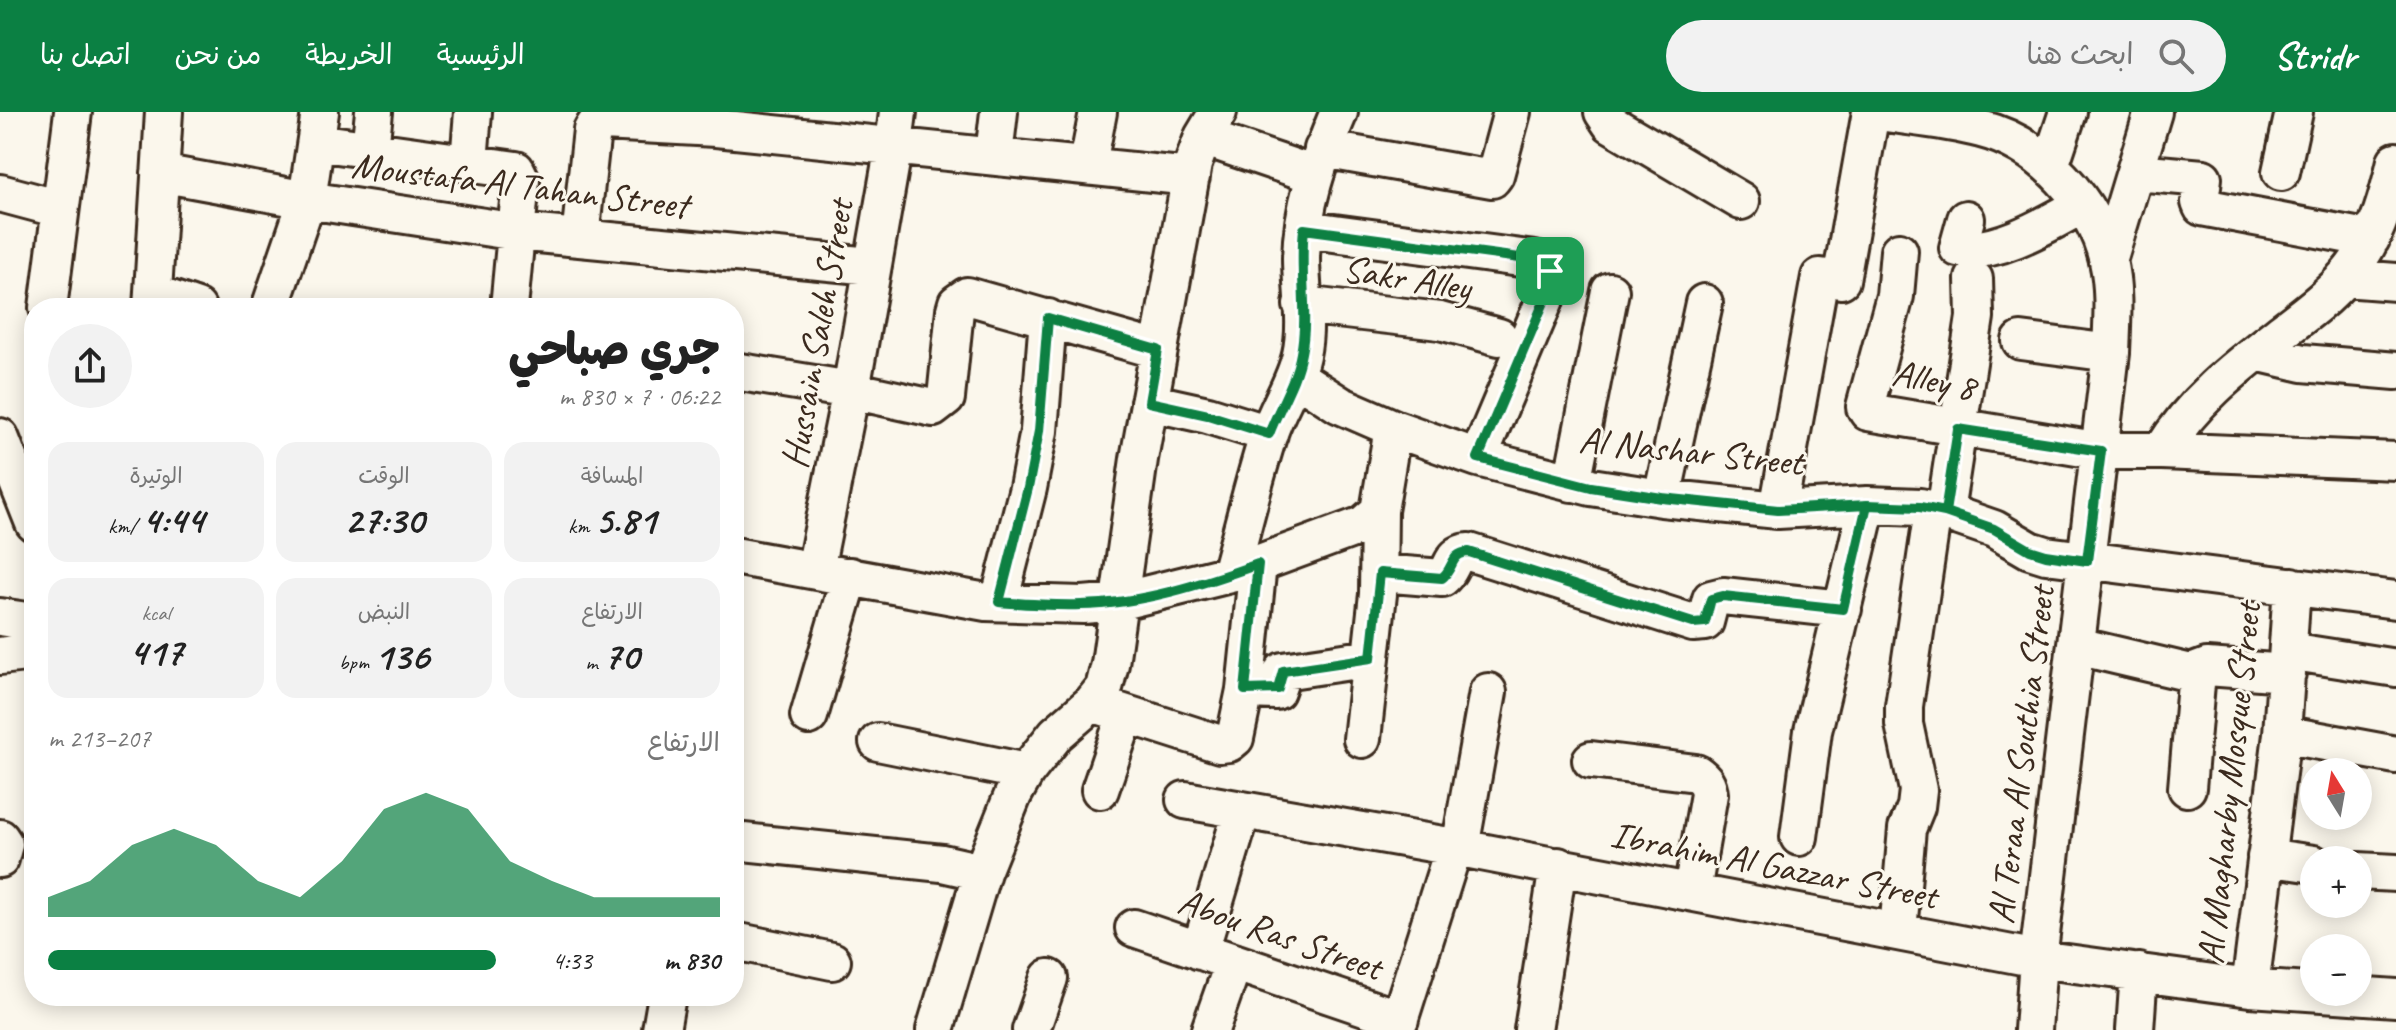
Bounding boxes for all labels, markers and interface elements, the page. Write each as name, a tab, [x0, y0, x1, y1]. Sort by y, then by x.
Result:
search box	[1666, 20, 2226, 92]
text: Stridr	[2274, 33, 2356, 80]
icon: search	[2154, 34, 2198, 78]
text: ابحث هنا	[2026, 35, 2134, 73]
text: اتصل بنا	[40, 37, 131, 72]
text: من نحن	[175, 37, 261, 72]
text: الخريطة	[305, 37, 393, 72]
text: الرئيسية	[437, 37, 525, 72]
street label: Moustafa Al Tahan Street	[349, 141, 696, 230]
street label: Hussain Saleh Street	[770, 193, 864, 472]
pin	[1516, 237, 1584, 305]
street label: Sakr Alley	[1340, 245, 1477, 312]
icon: arrive	[1528, 249, 1572, 293]
text: جري صباحي	[509, 322, 720, 377]
button: share	[48, 324, 132, 408]
street label: Alley 8	[1889, 349, 1983, 412]
text: 06:22 · 7 × 830 m	[559, 380, 720, 413]
street label: Al Nashar Street	[1577, 416, 1808, 486]
text: الوتيرة	[129, 462, 183, 490]
text: الوقت	[358, 462, 410, 490]
text: المسافة	[581, 462, 643, 490]
text: 4:44	[142, 495, 204, 545]
text: 27:30	[344, 495, 424, 545]
text: 5.81	[595, 495, 656, 545]
text: /km	[108, 512, 142, 540]
text: km	[568, 512, 595, 540]
street label: Al Teraa Al Southia Street	[1977, 580, 2065, 926]
street label: Al Magharby Mosque Street	[2187, 597, 2272, 966]
text: النبض	[358, 598, 410, 626]
text: الارتفاع	[581, 598, 643, 626]
text: kcal	[141, 599, 171, 627]
text: 417	[129, 627, 183, 677]
text: 136	[374, 631, 429, 681]
text: 70	[603, 631, 639, 681]
text: bpm	[339, 648, 374, 676]
text: m	[585, 648, 603, 676]
text: 207–213 m	[48, 722, 151, 755]
text: الارتفاع	[647, 726, 720, 759]
north arrow	[2300, 758, 2372, 830]
map controls	[2300, 758, 2372, 1006]
street label: Ibrahim Al Gazzar Street	[1607, 810, 1944, 920]
button: +	[2300, 846, 2372, 918]
street label: Abou Ras Street	[1172, 877, 1391, 992]
button: −	[2300, 934, 2372, 1006]
text: 4:33	[552, 944, 592, 977]
text: 830 m	[664, 944, 720, 977]

